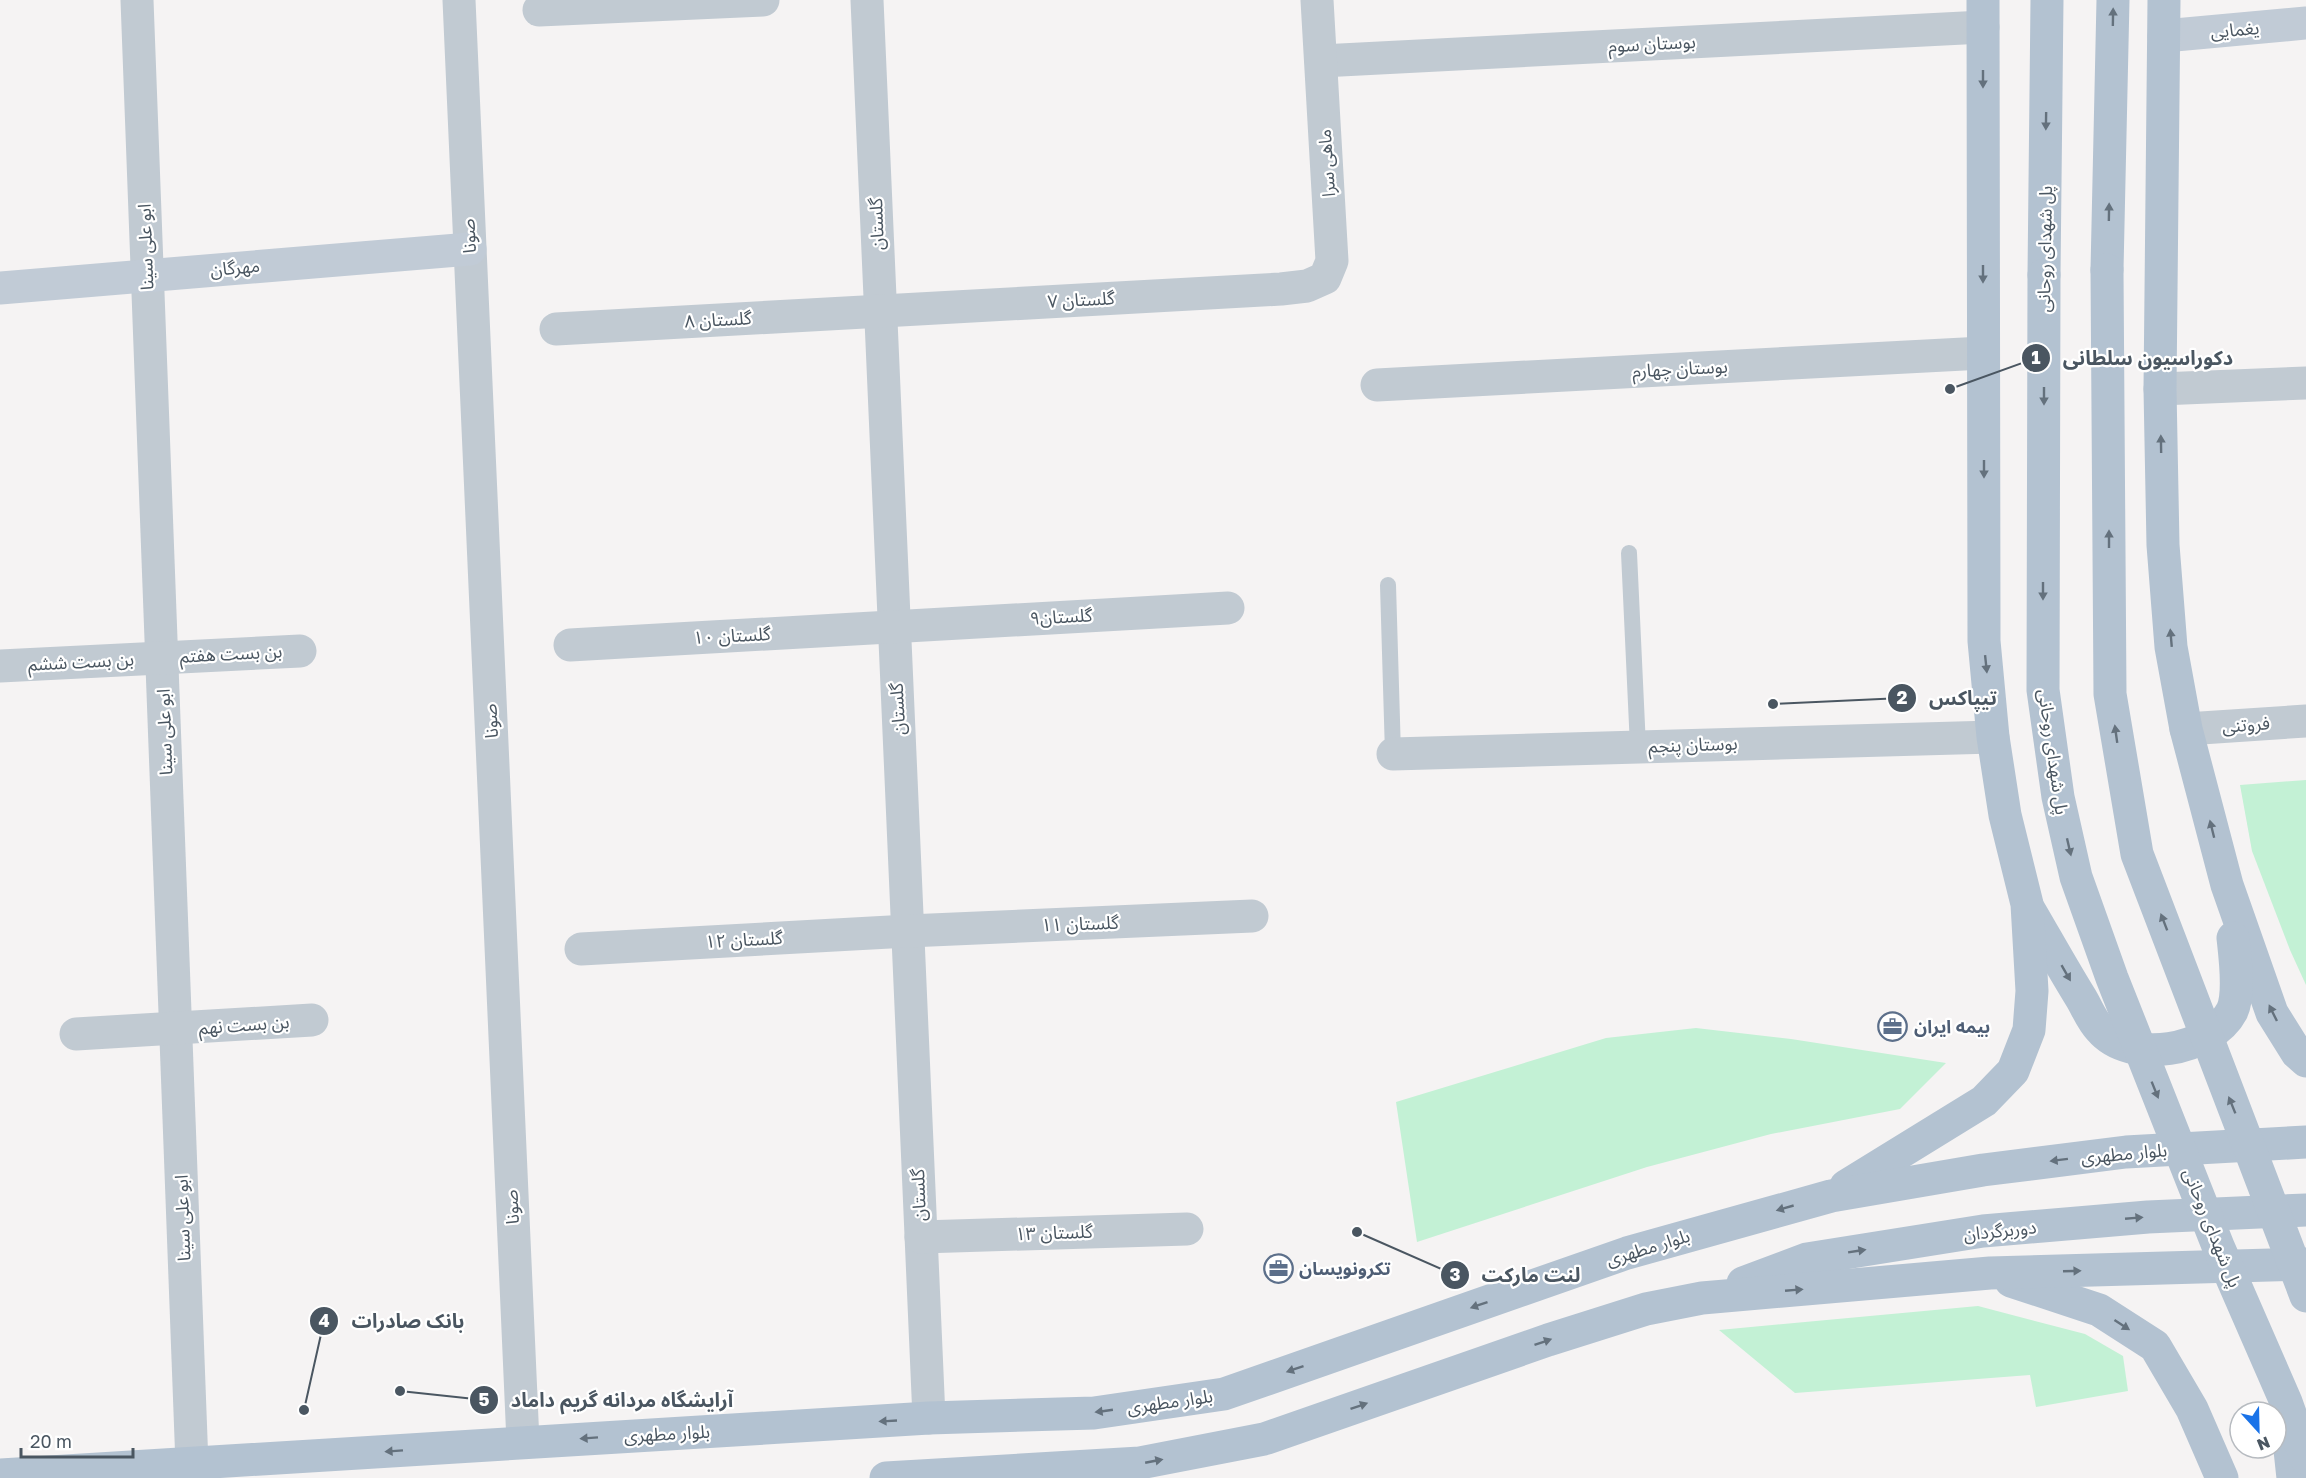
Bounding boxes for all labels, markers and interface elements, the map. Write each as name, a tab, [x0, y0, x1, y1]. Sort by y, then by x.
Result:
one-way arrow	[2108, 7, 2117, 26]
street label: یغمایی	[2210, 16, 2260, 43]
street label: بوستان سوم	[1608, 30, 1696, 60]
one-way arrow	[1978, 70, 1988, 89]
one-way arrow	[2041, 112, 2051, 131]
street label: ماهی سرا	[1313, 128, 1340, 198]
street label: پل شهدای روحانی	[2032, 185, 2057, 313]
street label: گلستان	[864, 197, 889, 251]
one-way arrow	[2104, 202, 2113, 221]
street label: ابو علی سینا	[132, 203, 159, 291]
street label: صونا	[456, 218, 481, 254]
street label: مهرگان	[209, 254, 261, 281]
one-way arrow	[1978, 265, 1988, 284]
street label: گلستان ۷	[1047, 286, 1116, 313]
street label: گلستان ۸	[684, 306, 753, 333]
callout: دکوراسیون سلطانی	[2021, 339, 2245, 377]
text: دکوراسیون سلطانی	[2063, 345, 2233, 370]
text: 1	[2031, 346, 2041, 368]
street label: بوستان چهارم	[1632, 355, 1729, 385]
one-way arrow	[2039, 387, 2049, 406]
one-way arrow	[2157, 434, 2166, 453]
one-way arrow	[1979, 460, 1989, 479]
one-way arrow	[2105, 530, 2114, 549]
one-way arrow	[2038, 582, 2048, 601]
street label: گلستان۹	[1029, 603, 1093, 630]
street label: گلستان ۱۰	[693, 622, 772, 649]
one-way arrow	[2166, 629, 2176, 648]
street label: بن بست هفتم	[179, 639, 283, 670]
street label: بن بست ششم	[27, 647, 135, 678]
one-way arrow	[1981, 655, 1991, 674]
callout: تیپاکس	[1887, 679, 2008, 717]
street label: گلستان	[885, 682, 910, 736]
text: تیپاکس	[1929, 685, 1997, 712]
text: 2	[1897, 686, 1908, 708]
street label: ابو علی سینا	[151, 688, 178, 776]
street label: پل شهدای روحانی	[2033, 688, 2074, 816]
street label: صونا	[478, 703, 503, 739]
street label: فروتنی	[2221, 711, 2271, 738]
one-way arrow	[2112, 724, 2121, 743]
street label: بوستان پنجم	[1648, 731, 1738, 760]
one-way arrow	[2207, 819, 2217, 838]
one-way arrow	[2065, 838, 2074, 857]
street label: گلستان ۱۱	[1041, 911, 1120, 936]
one-way arrow	[2158, 913, 2168, 931]
street label: گلستان ۱۲	[705, 926, 784, 953]
one-way arrow	[2061, 965, 2071, 982]
one-way arrow	[2269, 1005, 2278, 1022]
street label: بن بست نهم	[198, 1010, 290, 1041]
office icon: بیمه ایران	[1877, 1011, 1909, 1043]
place label: بیمه ایران	[1914, 1015, 1990, 1038]
one-way arrow	[2150, 1081, 2160, 1099]
one-way arrow	[2227, 1096, 2236, 1114]
street label: بلوار مطهری	[2080, 1138, 2168, 1169]
one-way arrow	[2050, 1156, 2069, 1165]
street label: پل شهدای روحانی	[2178, 1165, 2247, 1291]
street label: گلستان	[906, 1168, 931, 1222]
street label: ابو علی سینا	[169, 1174, 196, 1262]
street label: صونا	[499, 1189, 524, 1225]
one-way arrow	[1776, 1204, 1794, 1214]
one-way arrow	[2125, 1213, 2144, 1223]
street label: دوربرگردان	[1962, 1215, 2038, 1246]
street label: گلستان ۱۳	[1015, 1220, 1094, 1245]
street label: بلوار مطهری	[1603, 1224, 1692, 1271]
one-way arrow	[1848, 1246, 1867, 1255]
office icon: تکرونویسان	[1262, 1253, 1294, 1285]
callout: لنت مارکت	[1440, 1256, 1592, 1294]
place label: تکرونویسان	[1299, 1257, 1391, 1280]
text: لنت مارکت	[1482, 1262, 1580, 1287]
text: 3	[1450, 1263, 1461, 1285]
one-way arrow	[2063, 1266, 2082, 1275]
one-way arrow	[1785, 1285, 1804, 1294]
one-way arrow	[1470, 1300, 1488, 1310]
callout: بانک صادرات	[309, 1302, 476, 1340]
text: بانک صادرات	[352, 1308, 464, 1333]
text: 4	[318, 1309, 330, 1331]
one-way arrow	[2114, 1319, 2130, 1330]
one-way arrow	[1534, 1337, 1552, 1347]
one-way arrow	[1286, 1365, 1304, 1375]
callout: آرایشگاه مردانه گریم داماد	[469, 1381, 745, 1419]
street label: بلوار مطهری	[1126, 1384, 1214, 1419]
text: آرایشگاه مردانه گریم داماد	[511, 1387, 734, 1415]
text: 5	[479, 1388, 490, 1410]
north arrow	[2228, 1400, 2288, 1460]
one-way arrow	[1350, 1401, 1368, 1411]
one-way arrow	[1094, 1407, 1113, 1416]
one-way arrow	[879, 1416, 898, 1425]
street label: بلوار مطهری	[623, 1420, 711, 1447]
scale bar	[21, 1421, 134, 1459]
text: 20 m	[30, 1430, 72, 1452]
text: N	[2254, 1432, 2273, 1455]
one-way arrow	[579, 1434, 598, 1443]
one-way arrow	[385, 1446, 404, 1456]
one-way arrow	[1144, 1456, 1163, 1465]

